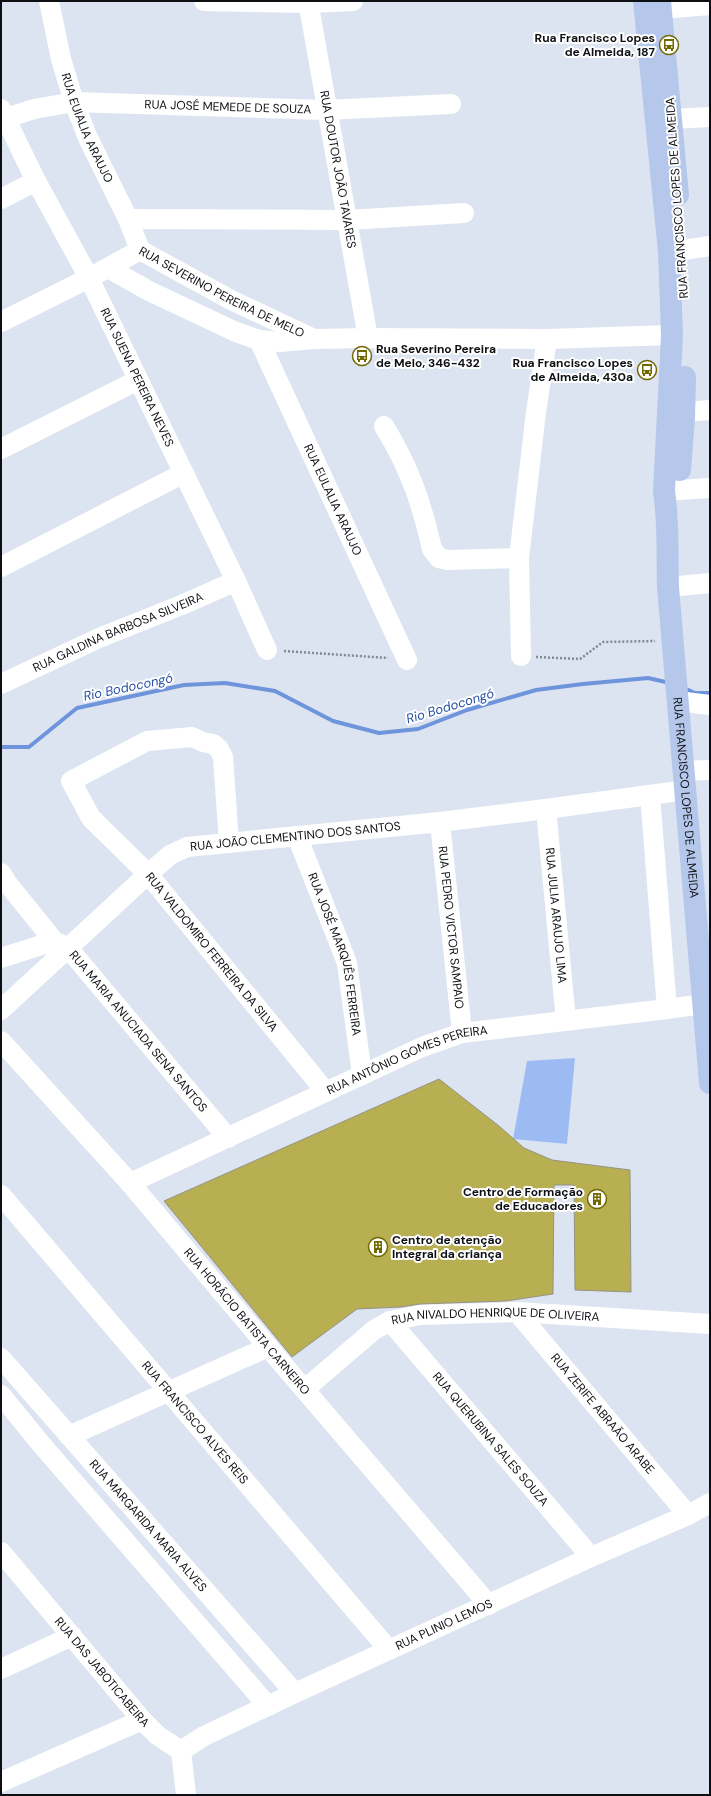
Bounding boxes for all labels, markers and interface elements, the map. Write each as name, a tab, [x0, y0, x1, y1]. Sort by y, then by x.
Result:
place label: Rua Francisco Lopes de Almeida, 187	[535, 30, 656, 60]
bus stop icon: Rua Francisco Lopes de Almeida, 187	[658, 34, 680, 56]
street label: RUA EUIALIA ARAUJO	[58, 71, 117, 185]
street label: RUA DOUTOR JOÃO TAVARES	[316, 89, 360, 250]
street label: RUA JOSÉ MEMEDE DE SOUZA	[144, 96, 312, 118]
street label: RUA FRANCISCO LOPES DE ALMEIDA	[662, 97, 692, 299]
street label: RUA SEVERINO PEREIRA DE MELO	[136, 243, 307, 341]
street label: RUA SUENA PEREIRA NEVES	[97, 305, 178, 449]
place label: Rua Severino Pereira de Melo, 346-432	[376, 341, 496, 371]
bus stop icon: Rua Severino Pereira de Melo, 346-432	[351, 345, 373, 367]
place label: Rua Francisco Lopes de Almeida, 430a	[513, 355, 633, 385]
bus stop icon: Rua Francisco Lopes de Almeida, 430a	[636, 359, 658, 381]
street label: RUA EULALIA ARAUJO	[300, 441, 366, 558]
street label: RUA GALDINA BARBOSA SILVEIRA	[30, 588, 206, 676]
water label: Rio Bodocongó	[82, 669, 175, 705]
water label: Rio Bodocongó	[404, 684, 496, 727]
street label: RUA FRANCISCO LOPES DE ALMEIDA	[669, 696, 702, 899]
street label: RUA JOÃO CLEMENTINO DOS SANTOS	[189, 818, 401, 855]
street label: RUA PEDRO VICTOR SAMPAIO	[435, 845, 467, 1010]
street label: RUA JULIA ARAUJO LIMA	[542, 847, 570, 984]
street label: RUA VALDOMIRO FERREIRA DA SILVA	[142, 869, 281, 1035]
street label: RUA JOSÉ MARQUÊS FERREIRA	[304, 870, 365, 1037]
street label: RUA MARIA ANUCIADA SENA SANTOS	[66, 947, 211, 1116]
street label: RUA ANTÔNIO GOMES PEREIRA	[324, 1022, 488, 1098]
place label: Centro de Formação de Educadores	[463, 1184, 583, 1214]
building icon: Centro de Formação de Educadores	[586, 1188, 608, 1210]
place label: Centro de atenção Integral da criança	[392, 1232, 502, 1262]
building icon: Centro de atenção Integral da criança	[367, 1236, 389, 1258]
street label: RUA HORÁCIO BATISTA CARNEIRO	[180, 1245, 313, 1398]
street label: RUA NIVALDO HENRIQUE DE OLIVEIRA	[390, 1304, 600, 1329]
street label: RUA ZERIFE ABRAÃO ARABE	[547, 1350, 658, 1478]
street label: RUA FRANCISCO ALVES REIS	[138, 1358, 252, 1487]
street label: RUA QUERUBINA SALES SOUZA	[429, 1369, 552, 1509]
street label: RUA MARGARIDA MARIA ALVES	[86, 1456, 210, 1595]
street label: RUA PLINIO LEMOS	[393, 1595, 495, 1654]
street label: RUA DAS JABOTICABEIRA	[51, 1614, 153, 1731]

